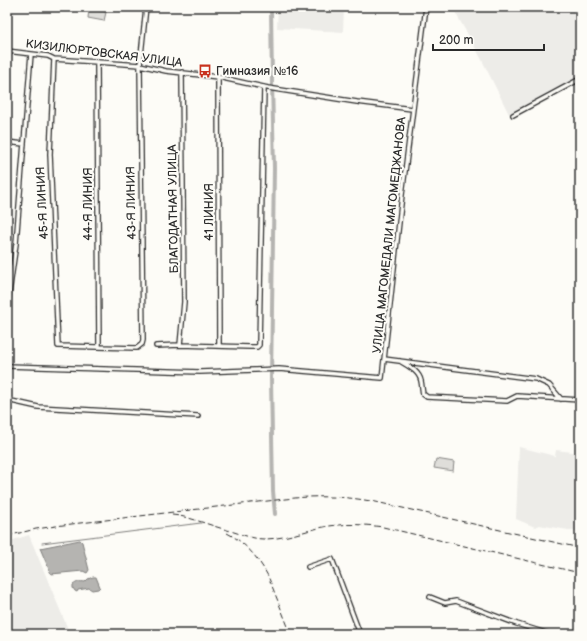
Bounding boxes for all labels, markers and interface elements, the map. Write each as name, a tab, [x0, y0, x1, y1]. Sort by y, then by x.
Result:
scale bar	[433, 26, 544, 52]
text: 200 m	[439, 33, 473, 48]
street label: КИЗИЛЮРТОВСКАЯ УЛИЦА	[25, 36, 184, 71]
bus stop icon: Гимназия №16	[197, 63, 213, 79]
place label: Гимназия №16	[216, 64, 298, 79]
street label: УЛИЦА МАГОМЕДАЛИ МАГОМЕДЖАНОВA	[370, 115, 409, 354]
street label: БЛАГОДАТНАЯ УЛИЦА	[165, 144, 182, 274]
street label: 45-Я ЛИНИЯ	[33, 166, 52, 240]
street label: 43-Я ЛИНИЯ	[123, 166, 140, 240]
street label: 44-Я ЛИНИЯ	[81, 167, 96, 241]
street label: 41 ЛИНИЯ	[202, 183, 217, 241]

